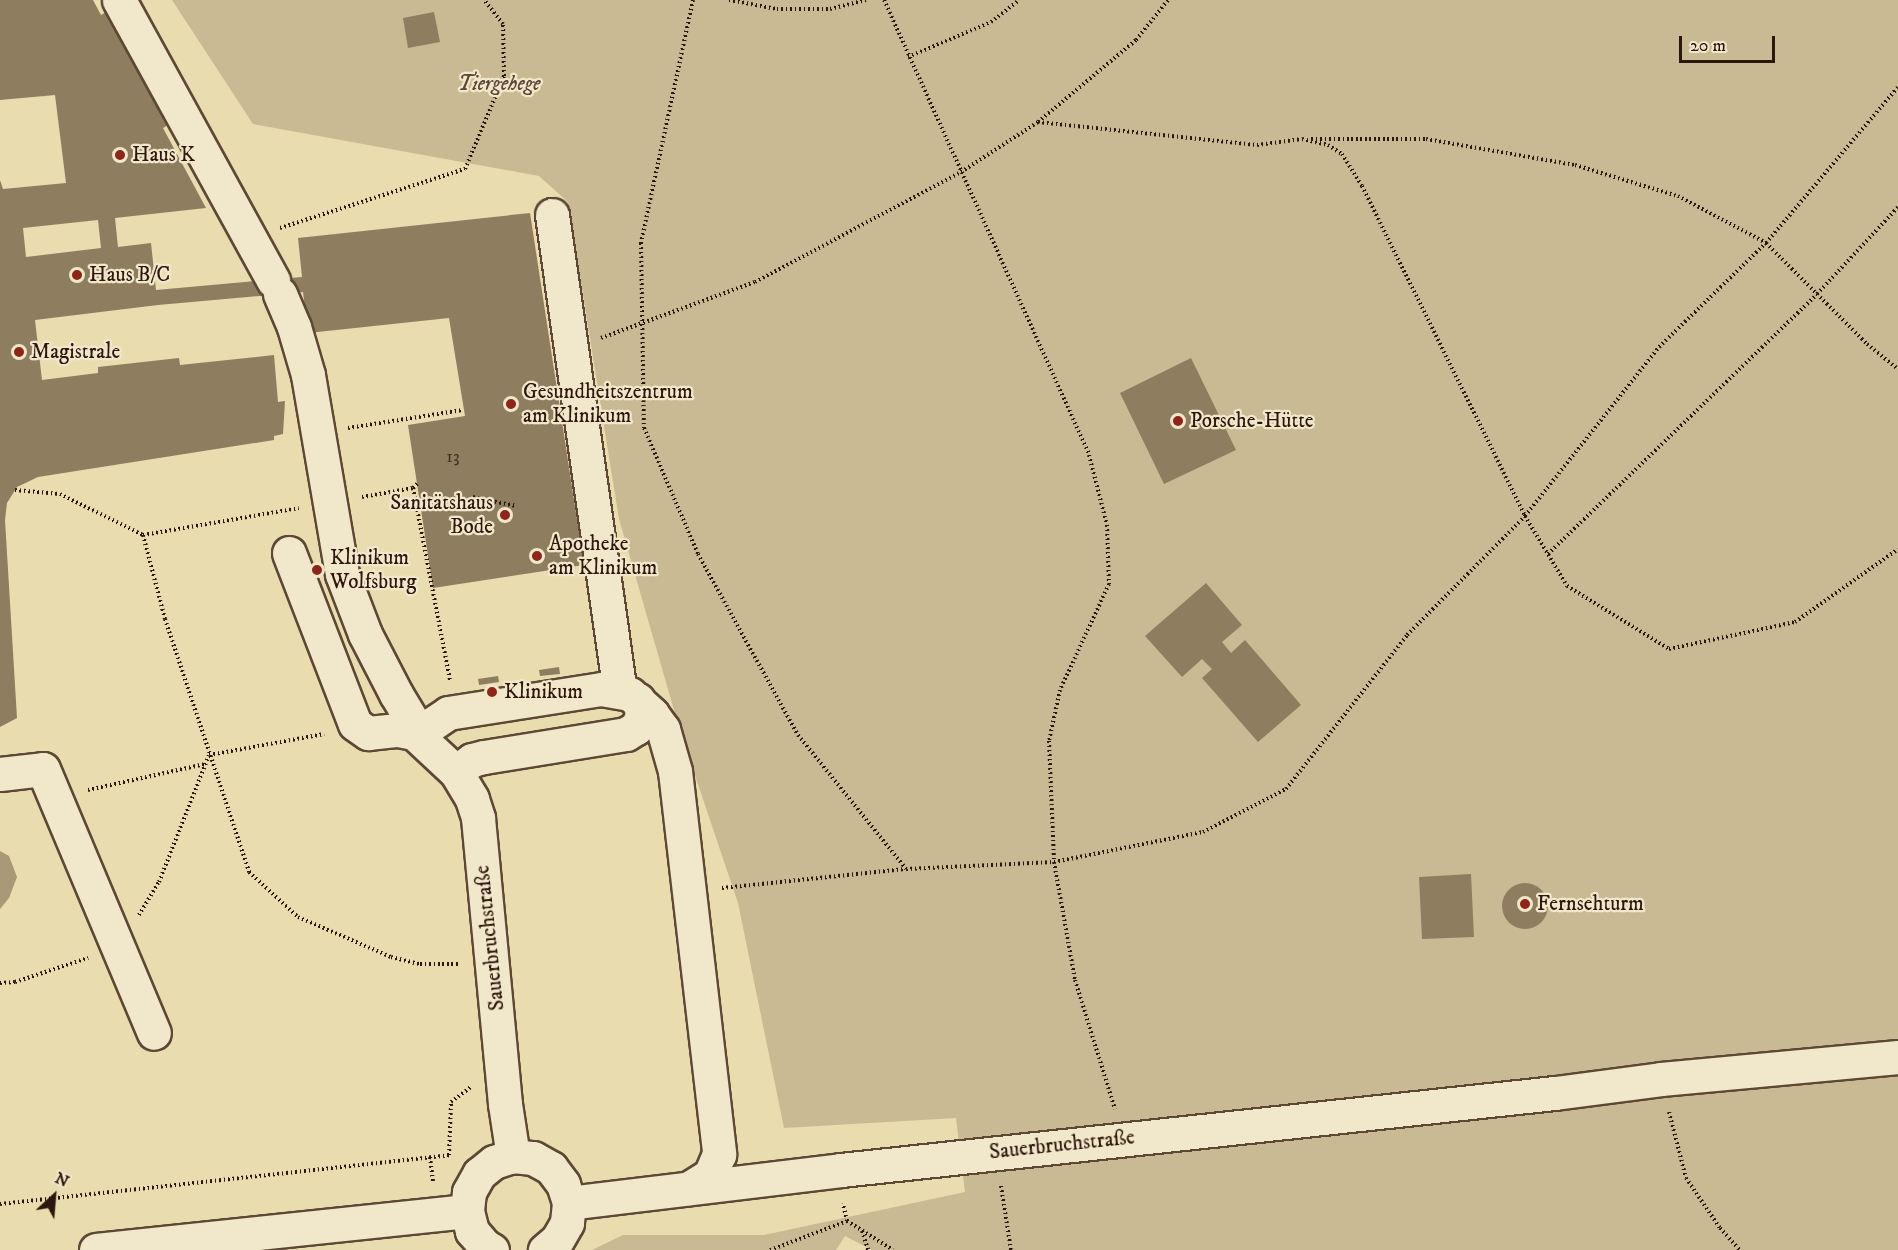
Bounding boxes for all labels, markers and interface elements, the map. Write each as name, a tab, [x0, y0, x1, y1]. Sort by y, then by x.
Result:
scale bar	[1682, 24, 1778, 62]
text: 20 m	[1690, 35, 1726, 57]
park label: Tiergehege	[458, 71, 540, 97]
place label: Haus K	[132, 142, 195, 168]
marker: Haus K	[113, 148, 127, 162]
place label: Haus B/C	[89, 262, 170, 288]
marker: Haus B/C	[70, 268, 84, 282]
place label: Magistrale	[31, 339, 120, 365]
marker: Magistrale	[12, 345, 26, 359]
place label: Gesundheitszentrum am Klinikum	[523, 379, 693, 429]
marker: Gesundheitszentrum am Klinikum	[504, 397, 518, 411]
place label: Porsche-Hütte	[1190, 408, 1314, 434]
marker: Porsche-Hütte	[1171, 414, 1185, 428]
house number: 13	[446, 446, 460, 468]
place label: Sanitätshaus Bode	[390, 490, 493, 540]
marker: Sanitätshaus Bode	[498, 508, 512, 522]
place label: Apotheke am Klinikum	[549, 531, 657, 581]
place label: Klinikum Wolfsburg	[330, 545, 416, 595]
marker: Apotheke am Klinikum	[530, 549, 544, 563]
marker: Klinikum Wolfsburg	[308, 561, 326, 579]
place label: Klinikum	[504, 679, 583, 705]
marker: Klinikum	[485, 685, 499, 699]
street label: Sauerbruchstraße	[470, 864, 510, 1012]
place label: Fernsehturm	[1537, 891, 1644, 917]
marker: Fernsehturm	[1518, 897, 1532, 911]
street label: Sauerbruchstraße	[988, 1125, 1136, 1165]
north arrow	[24, 1166, 84, 1226]
text: N	[52, 1168, 72, 1192]

